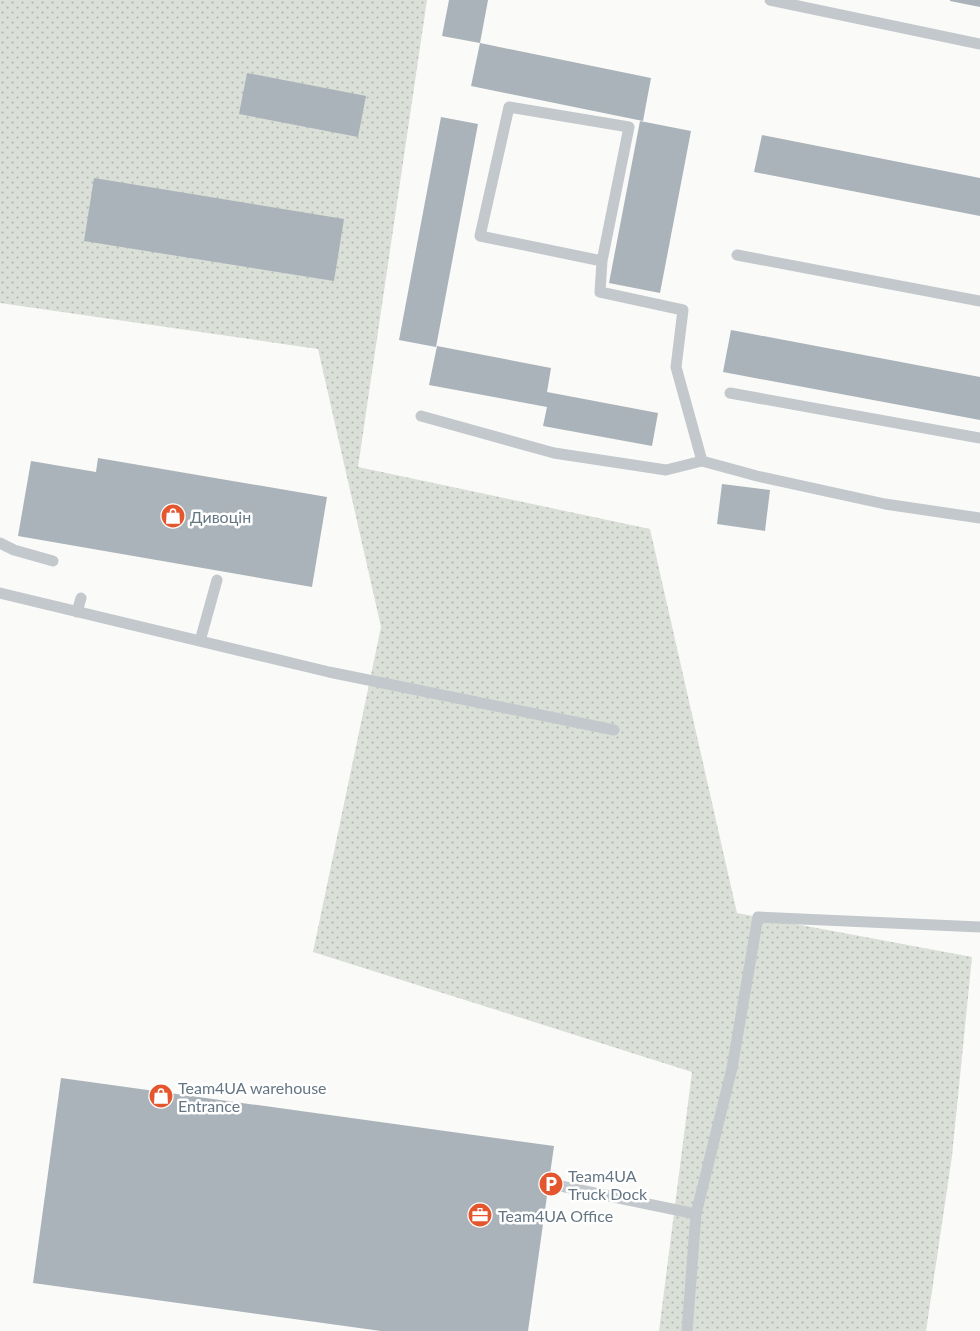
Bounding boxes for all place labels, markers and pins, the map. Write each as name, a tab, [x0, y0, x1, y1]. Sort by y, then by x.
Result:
shop icon: Дивоцін	[160, 503, 186, 529]
place label: Дивоцін	[190, 507, 251, 526]
place label: Team4UA warehouse Entrance	[178, 1078, 327, 1115]
shop icon: Team4UA warehouse Entrance	[148, 1083, 174, 1109]
place label: Team4UA Truck Dock	[568, 1166, 648, 1203]
parking icon: Team4UA Truck Dock	[538, 1171, 564, 1197]
office icon: Team4UA Office	[467, 1202, 493, 1228]
place label: Team4UA Office	[498, 1206, 613, 1225]

